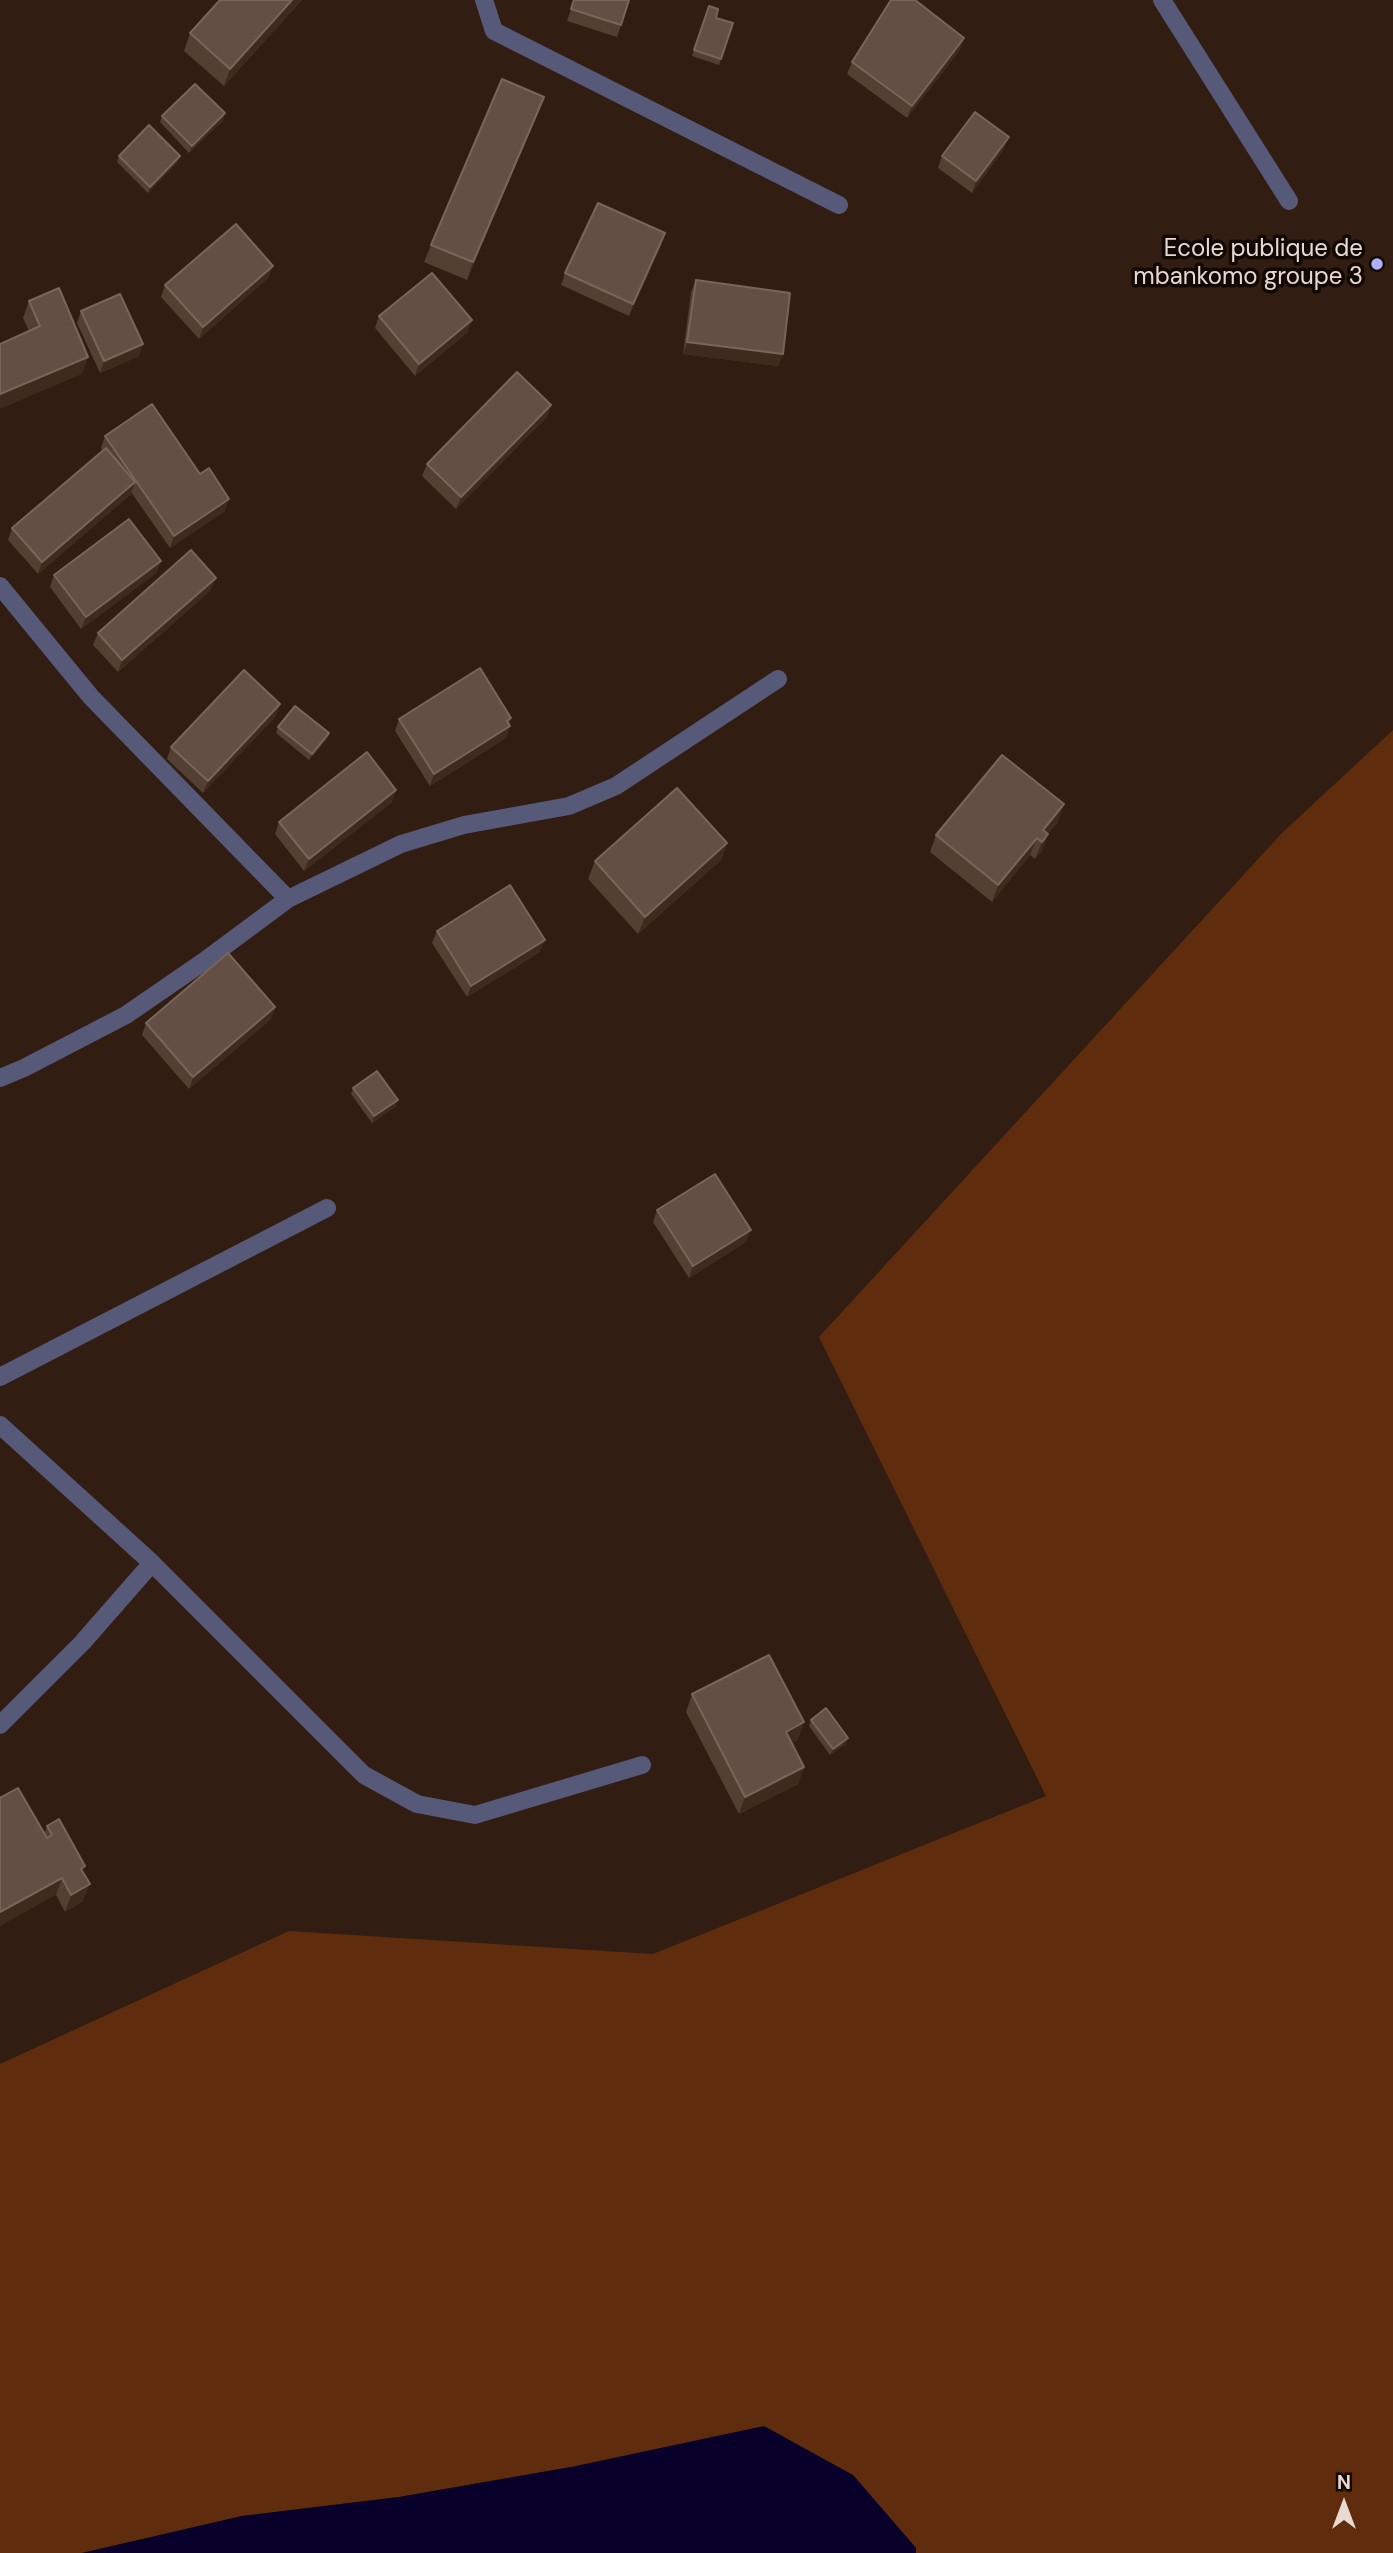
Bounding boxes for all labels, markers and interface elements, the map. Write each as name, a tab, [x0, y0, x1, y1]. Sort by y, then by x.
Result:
place label: Ecole publique de mbankomo groupe 3	[1133, 236, 1363, 292]
marker: Ecole publique de mbankomo groupe 3	[1369, 256, 1385, 272]
north arrow	[1309, 2469, 1379, 2539]
text: N	[1337, 2470, 1351, 2495]

